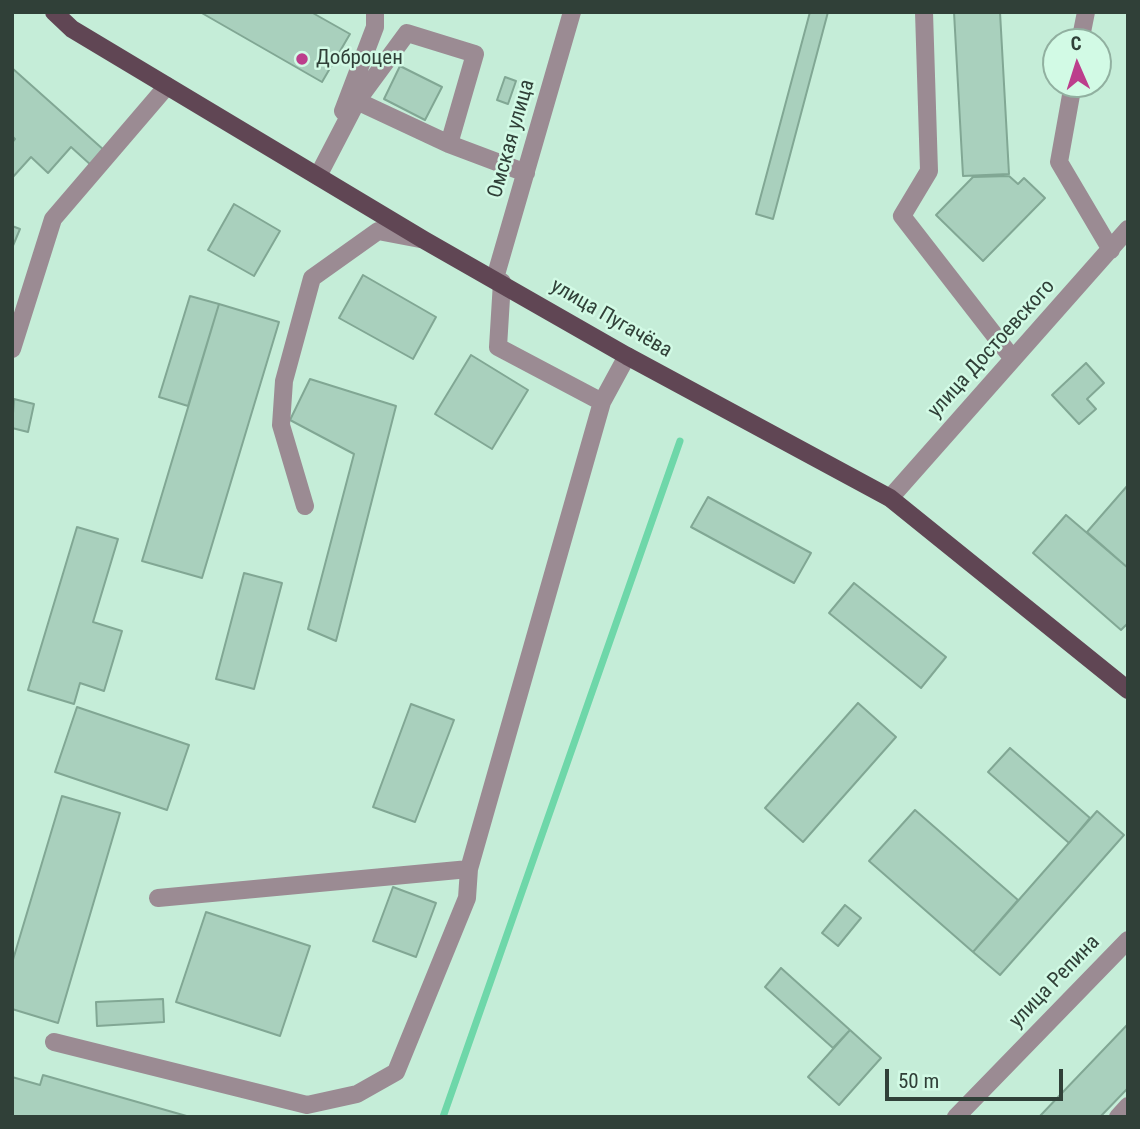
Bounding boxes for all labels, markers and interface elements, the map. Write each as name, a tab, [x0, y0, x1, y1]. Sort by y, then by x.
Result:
north arrow	[1042, 28, 1112, 98]
text: С	[1070, 32, 1082, 55]
place label: Доброцен	[316, 46, 403, 72]
marker: Доброцен	[294, 51, 310, 67]
street label: Омская улица	[483, 77, 541, 201]
street label: улица Пугачёва	[546, 274, 676, 364]
street label: улица Достоевского	[923, 275, 1061, 423]
street label: улица Репина	[1005, 930, 1105, 1034]
scale bar	[888, 1056, 1066, 1100]
text: 50 m	[898, 1069, 939, 1093]

